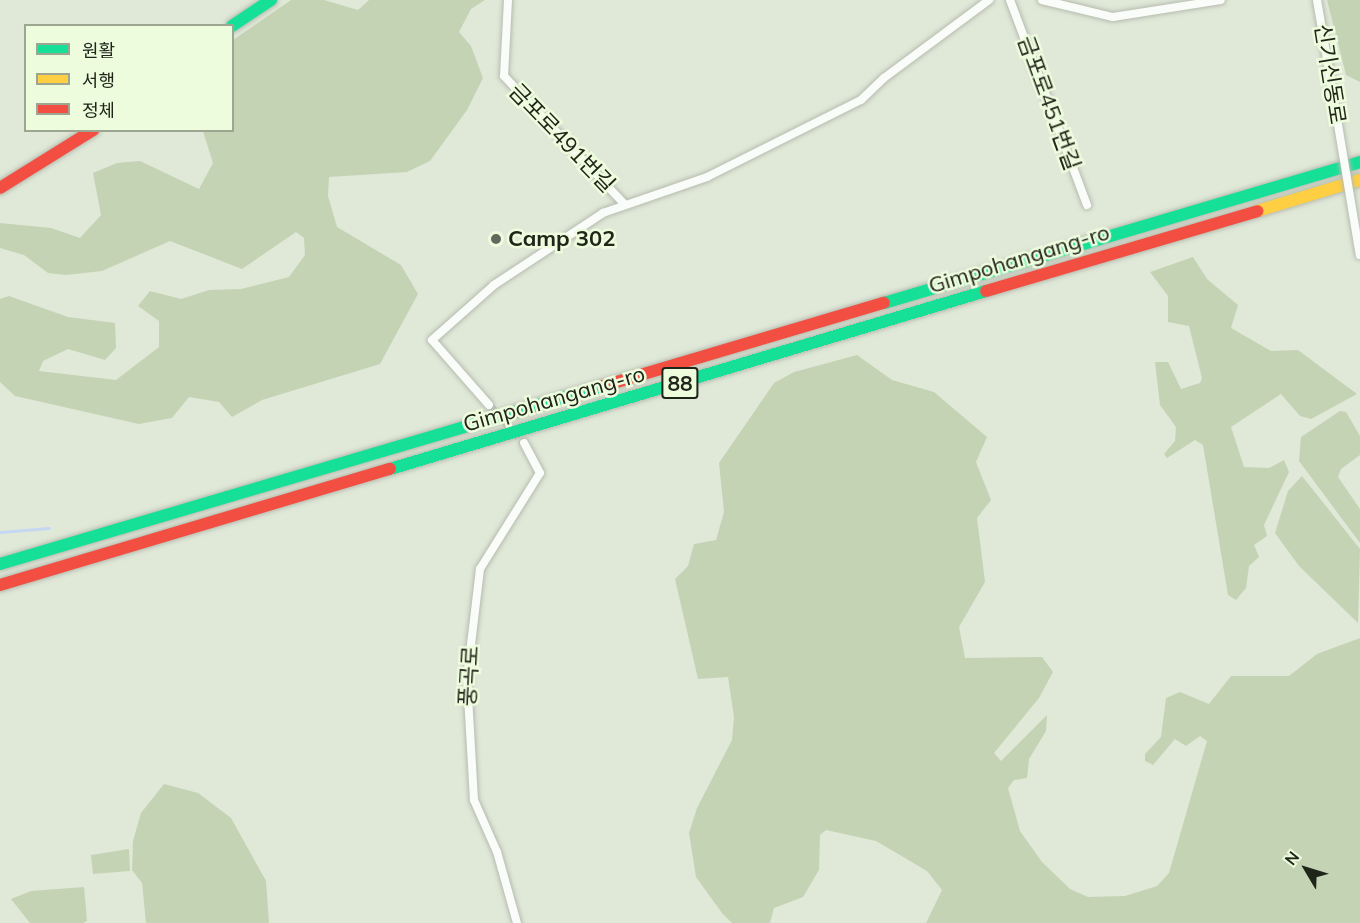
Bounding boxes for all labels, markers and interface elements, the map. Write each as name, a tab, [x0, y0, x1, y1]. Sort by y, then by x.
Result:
street label: 신기신동로	[1309, 22, 1351, 126]
legend	[24, 24, 234, 132]
street label: 금포로451번길	[1013, 32, 1085, 174]
text: 원활	[82, 39, 115, 62]
text: 서행	[82, 69, 115, 92]
street label: 금포로491번길	[504, 78, 620, 198]
text: 정체	[82, 99, 115, 122]
street label: Gimpohangang-ro	[925, 219, 1113, 299]
place label: Camp 302	[508, 226, 615, 252]
marker: Camp 302	[489, 232, 503, 246]
street label: Gimpohangang-ro	[460, 360, 648, 438]
road number: 88	[660, 365, 700, 401]
street label: 풍곡로	[454, 645, 484, 707]
north arrow	[1276, 839, 1336, 899]
text: N	[1280, 847, 1303, 869]

